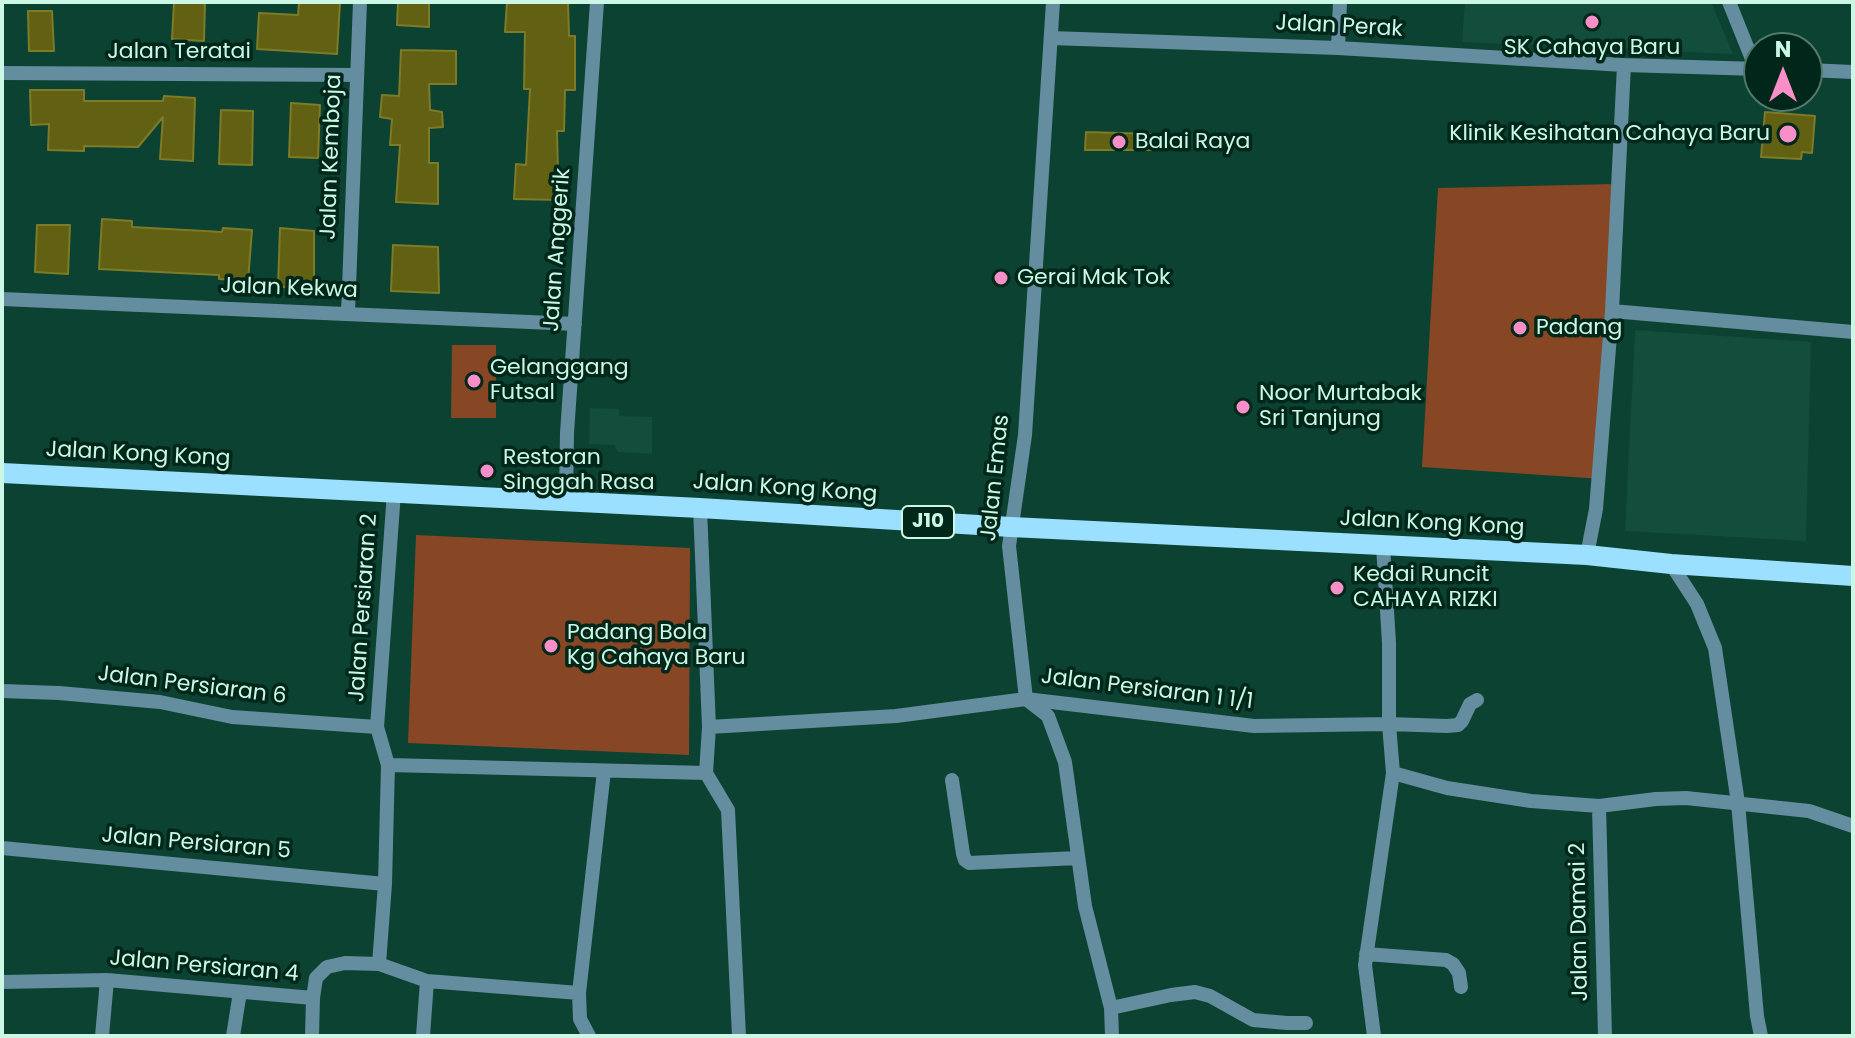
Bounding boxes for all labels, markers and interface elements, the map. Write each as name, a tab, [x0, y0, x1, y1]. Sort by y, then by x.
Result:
street label: Jalan Perak	[1275, 10, 1403, 44]
marker: SK Cahaya Baru	[1583, 13, 1601, 31]
north arrow	[1743, 32, 1823, 112]
text: N	[1775, 34, 1791, 65]
place label: SK Cahaya Baru	[1504, 35, 1680, 61]
street label: Jalan Teratai	[107, 39, 251, 65]
street label: Jalan Kemboja	[316, 74, 348, 240]
place label: Klinik Kesihatan Cahaya Baru	[1449, 121, 1770, 147]
marker: Klinik Kesihatan Cahaya Baru	[1777, 123, 1799, 145]
place label: Balai Raya	[1135, 129, 1250, 155]
marker: Balai Raya	[1110, 133, 1128, 151]
street label: Jalan Anggerik	[539, 167, 577, 333]
place label: Gerai Mak Tok	[1017, 265, 1170, 291]
marker: Gerai Mak Tok	[992, 269, 1010, 287]
street label: Jalan Kekwa	[220, 273, 358, 305]
place label: Padang	[1536, 315, 1622, 341]
marker: Padang	[1511, 319, 1529, 337]
place label: Gelanggang Futsal	[490, 355, 629, 406]
marker: Gelanggang Futsal	[465, 372, 483, 390]
place label: Noor Murtabak Sri Tanjung	[1259, 381, 1422, 432]
marker: Noor Murtabak Sri Tanjung	[1234, 398, 1252, 416]
street label: Jalan Emas	[976, 413, 1016, 543]
street label: Jalan Kong Kong	[45, 437, 231, 473]
place label: Restoran Singgah Rasa	[503, 445, 655, 496]
marker: Restoran Singgah Rasa	[478, 462, 496, 480]
street label: Jalan Kong Kong	[692, 469, 878, 509]
road number: J10	[902, 506, 954, 538]
street label: Jalan Kong Kong	[1339, 506, 1525, 542]
street label: Jalan Persiaran 2	[344, 513, 384, 703]
place label: Kedai Runcit CAHAYA RIZKI	[1353, 562, 1498, 614]
marker: Kedai Runcit CAHAYA RIZKI	[1328, 579, 1346, 597]
place label: Padang Bola Kg Cahaya Baru	[567, 620, 746, 672]
marker: Padang Bola Kg Cahaya Baru	[542, 637, 560, 655]
street label: Jalan Persiaran 6	[96, 661, 288, 711]
street label: Jalan Persiaran 1 1/1	[1039, 664, 1255, 716]
street label: Jalan Persiaran 5	[100, 823, 292, 865]
street label: Jalan Damai 2	[1565, 842, 1595, 1002]
street label: Jalan Persiaran 4	[108, 946, 300, 988]

